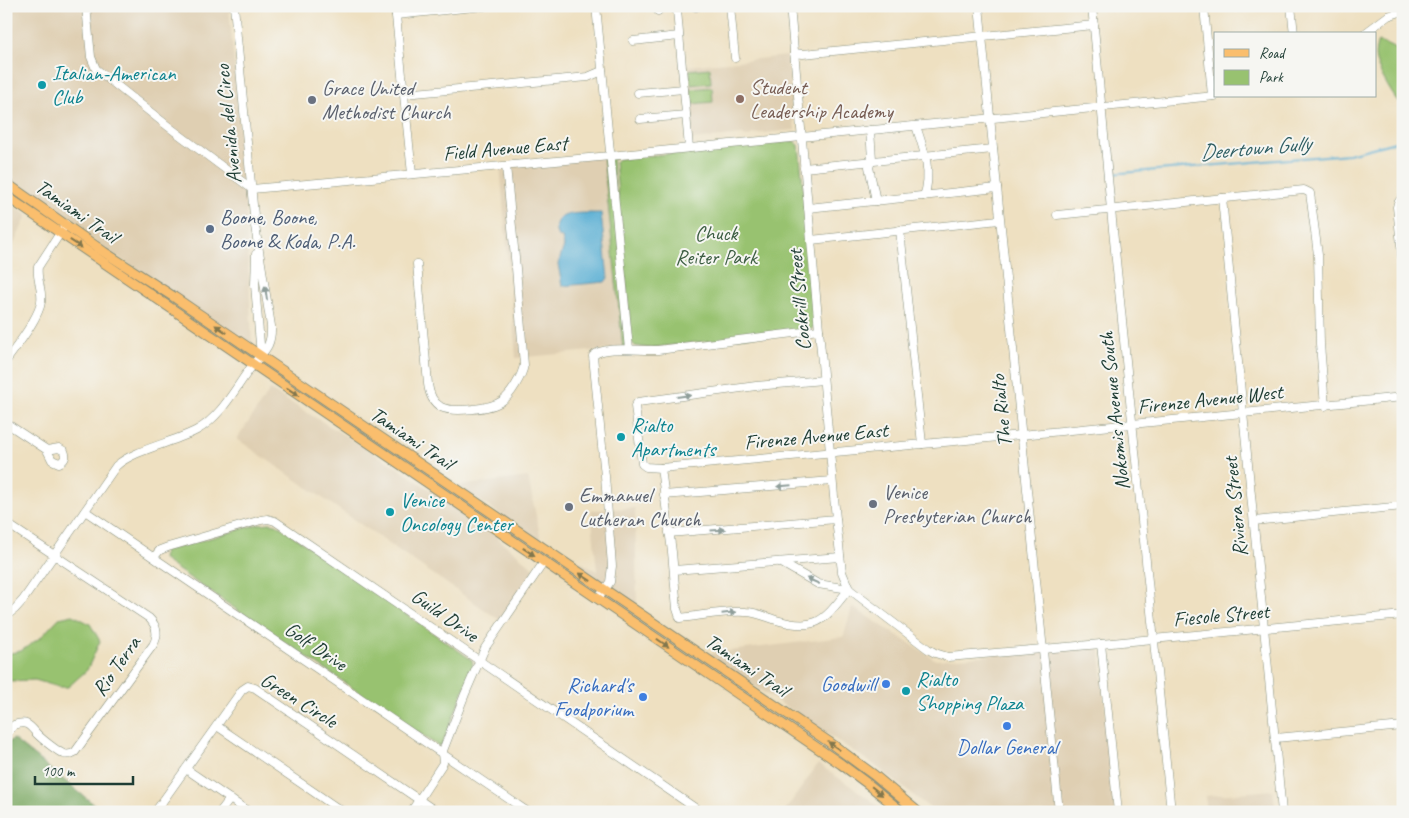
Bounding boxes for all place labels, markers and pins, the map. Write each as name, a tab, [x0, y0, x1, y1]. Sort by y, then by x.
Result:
place label: Italian-American Club	[52, 60, 176, 110]
place label: Student Leadership Academy	[750, 74, 894, 124]
place label: Grace United Methodist Church	[322, 75, 451, 125]
marker: Italian-American Club	[36, 79, 48, 91]
marker: Student Leadership Academy	[734, 93, 746, 105]
marker: Grace United Methodist Church	[306, 94, 318, 106]
place label: Boone, Boone, Boone & Koda, P.A.	[220, 204, 356, 254]
marker: Boone, Boone, Boone & Koda, P.A.	[204, 223, 216, 235]
place label: Rialto Apartments	[631, 412, 717, 462]
marker: Rialto Apartments	[615, 431, 627, 443]
place label: Venice Presbyterian Church	[883, 479, 1033, 529]
place label: Emmanuel Lutheran Church	[579, 482, 702, 532]
place label: Venice Oncology Center	[400, 487, 514, 537]
marker: Venice Presbyterian Church	[867, 498, 879, 510]
marker: Emmanuel Lutheran Church	[563, 501, 575, 513]
marker: Venice Oncology Center	[384, 506, 396, 518]
place label: Rialto Shopping Plaza	[916, 666, 1025, 716]
place label: Goodwill	[821, 671, 879, 697]
place label: Richard's Foodporium	[554, 672, 635, 722]
marker: Goodwill	[880, 678, 892, 690]
marker: Rialto Shopping Plaza	[900, 685, 912, 697]
marker: Richard's Foodporium	[637, 691, 649, 703]
marker: Dollar General	[1001, 720, 1013, 732]
place label: Dollar General	[957, 734, 1061, 760]

